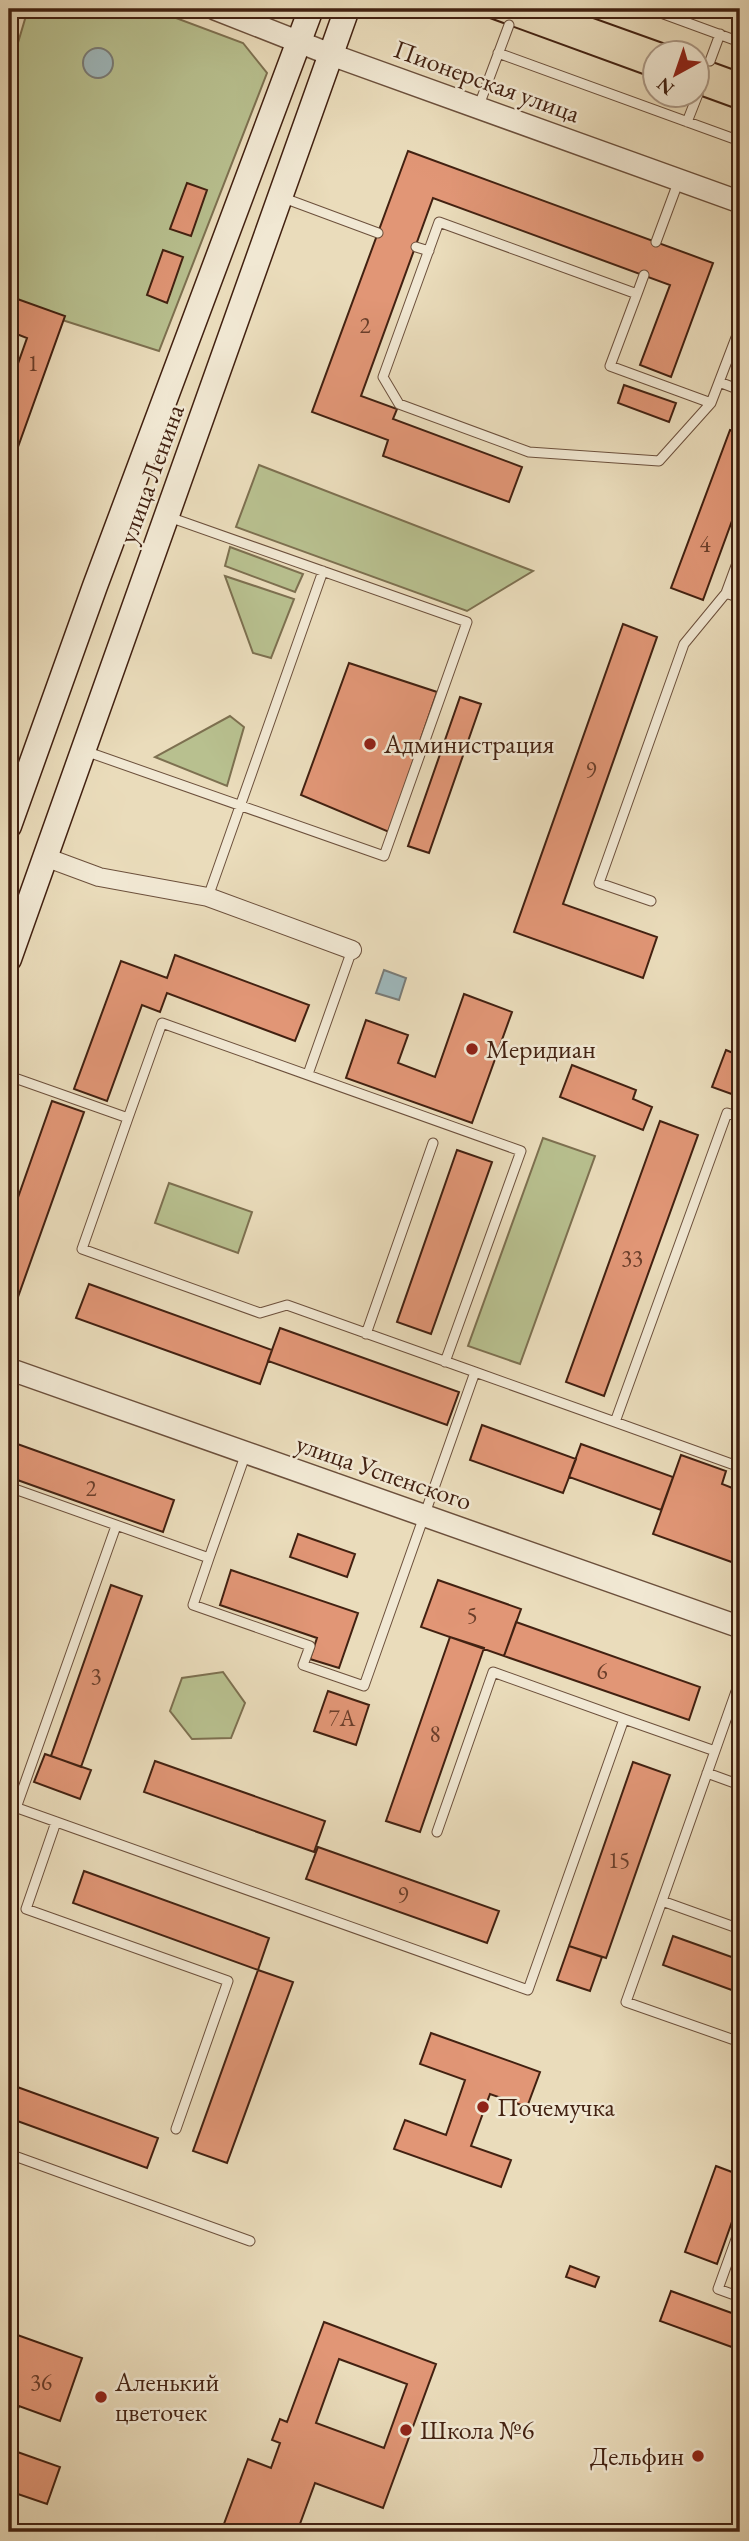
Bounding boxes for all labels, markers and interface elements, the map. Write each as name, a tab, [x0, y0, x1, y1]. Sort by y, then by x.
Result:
street label: Пионерская улица	[389, 32, 585, 131]
north arrow	[640, 38, 710, 108]
text: N	[651, 72, 679, 101]
house number: 2	[359, 310, 371, 340]
house number: 1	[27, 348, 39, 378]
street label: улица Ленина	[110, 399, 192, 548]
house number: 4	[699, 529, 711, 559]
place label: Администрация	[383, 727, 554, 761]
marker: Администрация	[362, 736, 378, 752]
house number: 9	[585, 755, 597, 785]
place label: Меридиан	[486, 1032, 596, 1066]
marker: Меридиан	[464, 1041, 480, 1057]
house number: 33	[621, 1243, 643, 1273]
street label: улица Успенского	[292, 1426, 476, 1518]
house number: 2	[85, 1473, 97, 1503]
house number: 5	[466, 1600, 478, 1630]
house number: 6	[596, 1656, 608, 1686]
house number: 3	[90, 1661, 102, 1691]
house number: 7А	[329, 1703, 357, 1733]
house number: 8	[429, 1719, 441, 1749]
house number: 15	[608, 1845, 630, 1875]
house number: 9	[397, 1880, 409, 1910]
place label: Почемучка	[497, 2090, 616, 2124]
marker: Почемучка	[475, 2099, 491, 2115]
place label: Аленький цветочек	[114, 2365, 219, 2429]
house number: 36	[30, 2367, 52, 2397]
marker: Аленький цветочек	[93, 2389, 109, 2405]
place label: Школа №6	[420, 2413, 534, 2447]
marker: Школа №6	[398, 2422, 414, 2438]
place label: Дельфин	[590, 2439, 684, 2473]
marker: Дельфин	[690, 2448, 706, 2464]

